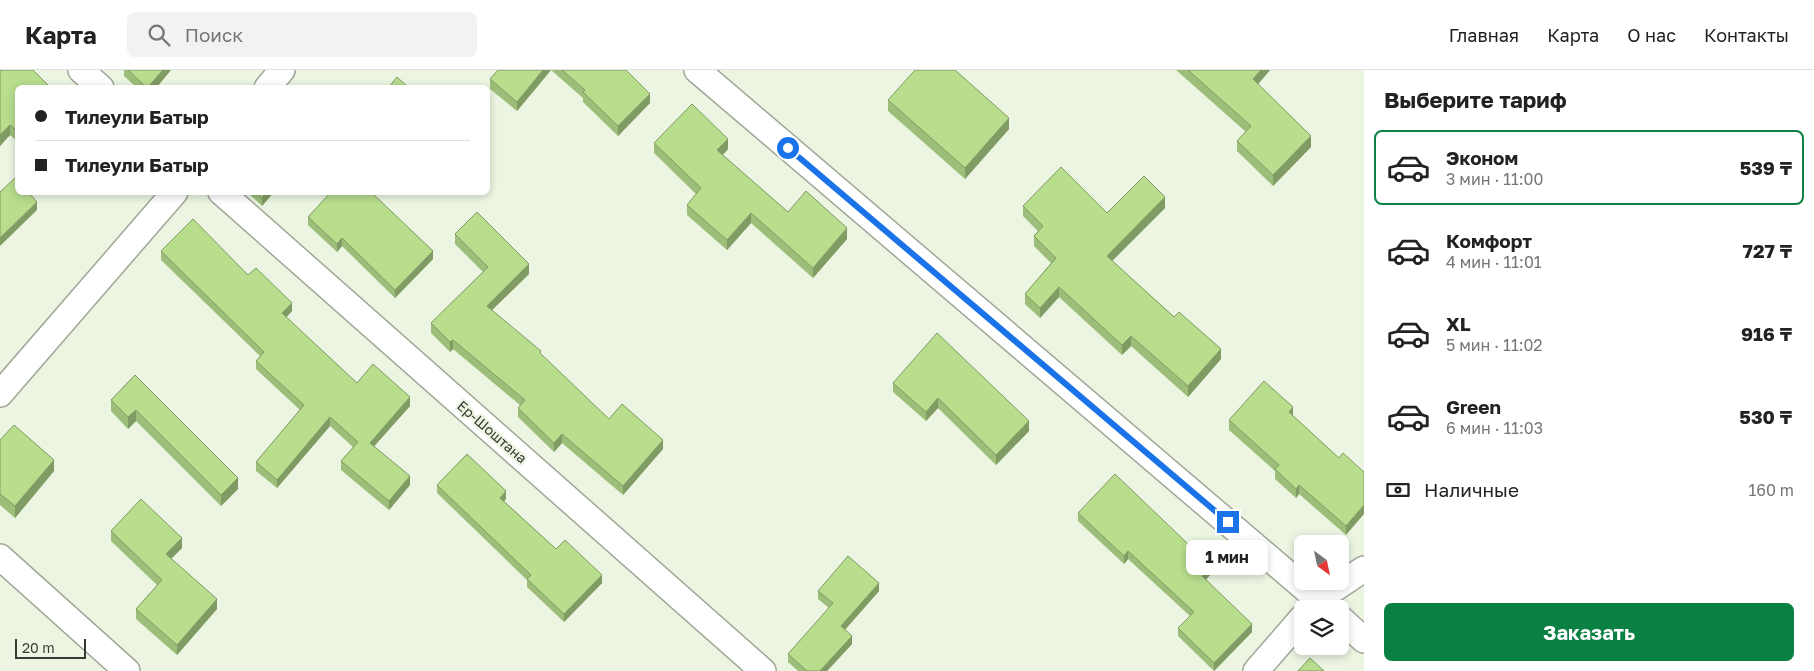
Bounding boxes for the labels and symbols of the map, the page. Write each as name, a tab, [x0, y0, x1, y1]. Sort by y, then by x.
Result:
route start	[777, 137, 799, 159]
street label: Ер-Шоштана	[454, 397, 531, 466]
route end	[1217, 511, 1239, 533]
north arrow	[1294, 535, 1349, 590]
callout: 1 мин	[1187, 540, 1269, 574]
scale bar	[15, 636, 86, 659]

